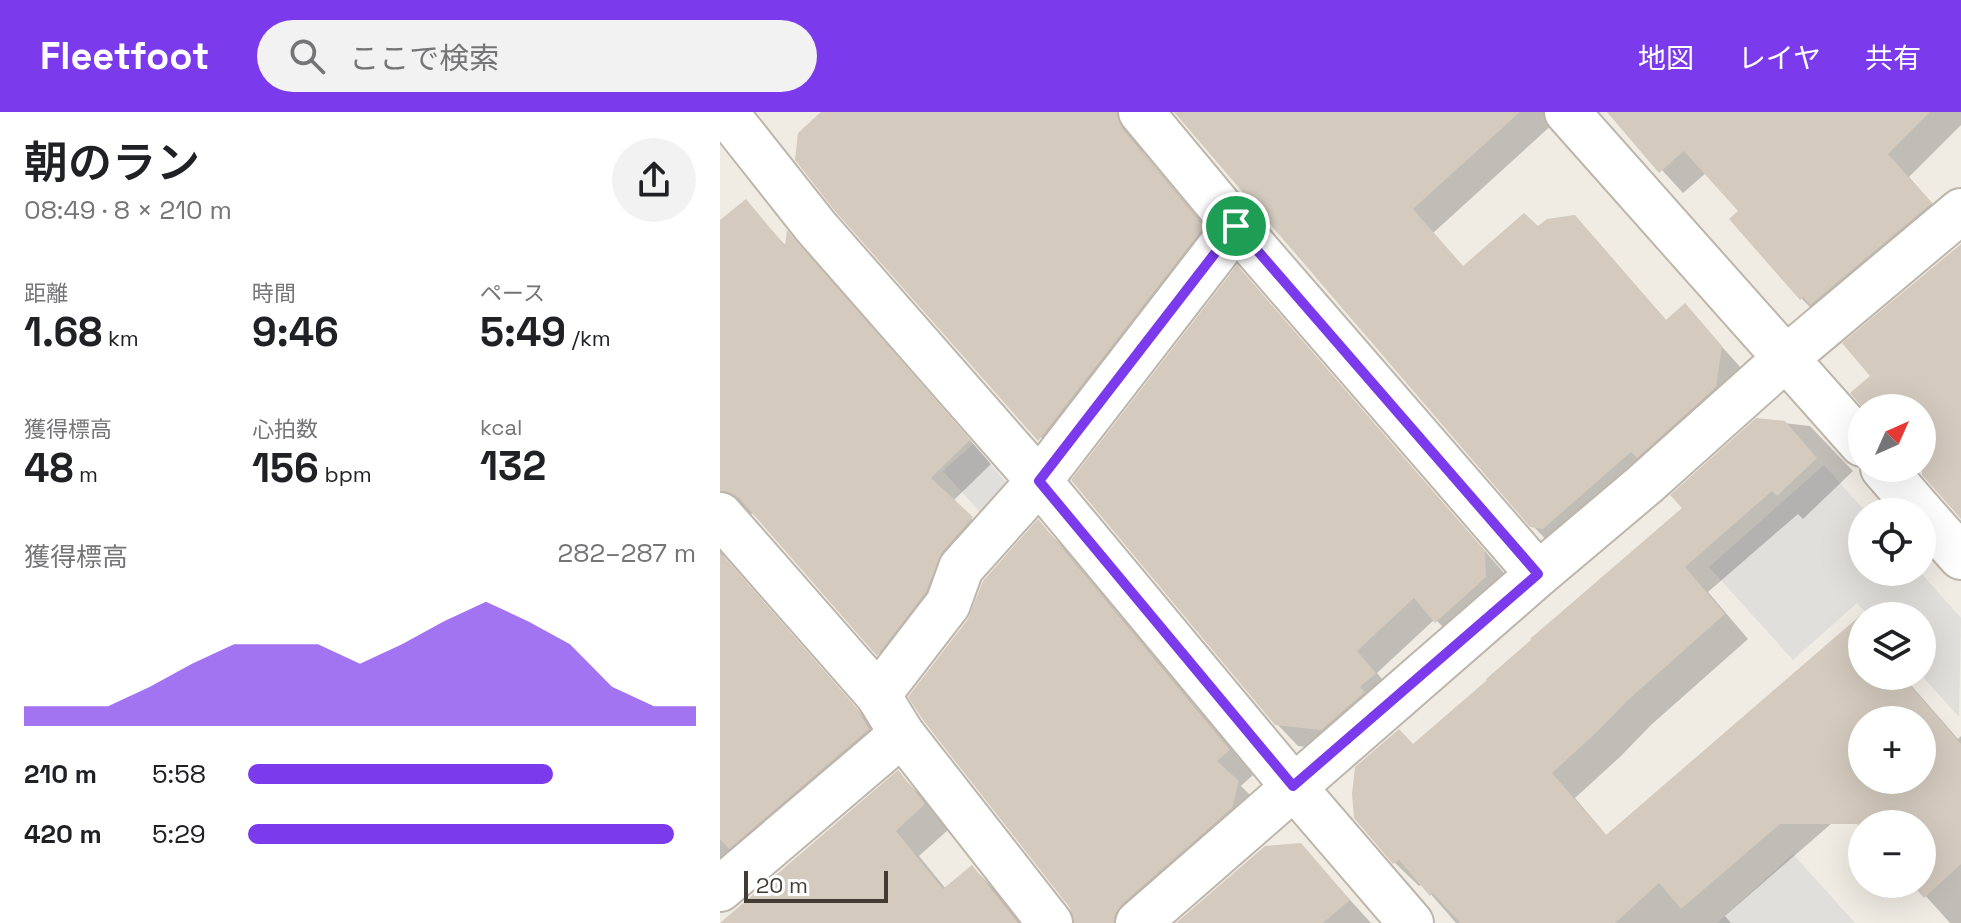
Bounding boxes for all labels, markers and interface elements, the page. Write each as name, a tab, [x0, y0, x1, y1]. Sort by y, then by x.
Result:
search box	[257, 20, 817, 92]
text: Fleetfoot	[40, 32, 209, 80]
icon: search	[285, 34, 329, 78]
text: ここで検索	[349, 39, 499, 78]
text: 地図	[1638, 40, 1694, 76]
text: レイヤ	[1738, 40, 1821, 76]
text: 共有	[1865, 40, 1921, 76]
text: 朝のラン	[24, 135, 200, 191]
button: share	[612, 138, 696, 222]
pin	[1202, 192, 1270, 260]
text: 08:49 · 8 × 210 m	[24, 193, 232, 227]
icon: arrive	[1214, 204, 1258, 248]
text: 距離	[24, 279, 68, 307]
text: 時間	[252, 279, 296, 307]
text: ペース	[480, 279, 545, 307]
text: 1.68	[24, 307, 102, 358]
text: 9:46	[252, 307, 339, 358]
text: 5:49	[480, 307, 566, 358]
text: km	[102, 324, 139, 352]
text: /km	[566, 324, 611, 352]
north arrow	[1848, 394, 1936, 482]
map controls	[1848, 394, 1936, 898]
text: kcal	[480, 413, 522, 441]
text: 獲得標高	[24, 415, 112, 443]
text: 心拍数	[252, 415, 318, 443]
text: 132	[480, 441, 546, 492]
text: 48	[24, 443, 73, 494]
text: 156	[252, 443, 319, 494]
text: m	[73, 460, 98, 488]
text: bpm	[319, 460, 372, 488]
button: locate	[1848, 498, 1936, 586]
text: 282–287 m	[558, 536, 696, 570]
text: 獲得標高	[24, 540, 128, 574]
button: layers	[1848, 602, 1936, 690]
button: +	[1848, 706, 1936, 794]
text: 210 m	[24, 757, 97, 791]
text: 5:58	[152, 757, 206, 791]
button: −	[1848, 810, 1936, 898]
text: 420 m	[24, 817, 102, 851]
text: 5:29	[152, 817, 206, 851]
scale bar	[744, 867, 888, 903]
text: 20 m	[756, 871, 808, 899]

